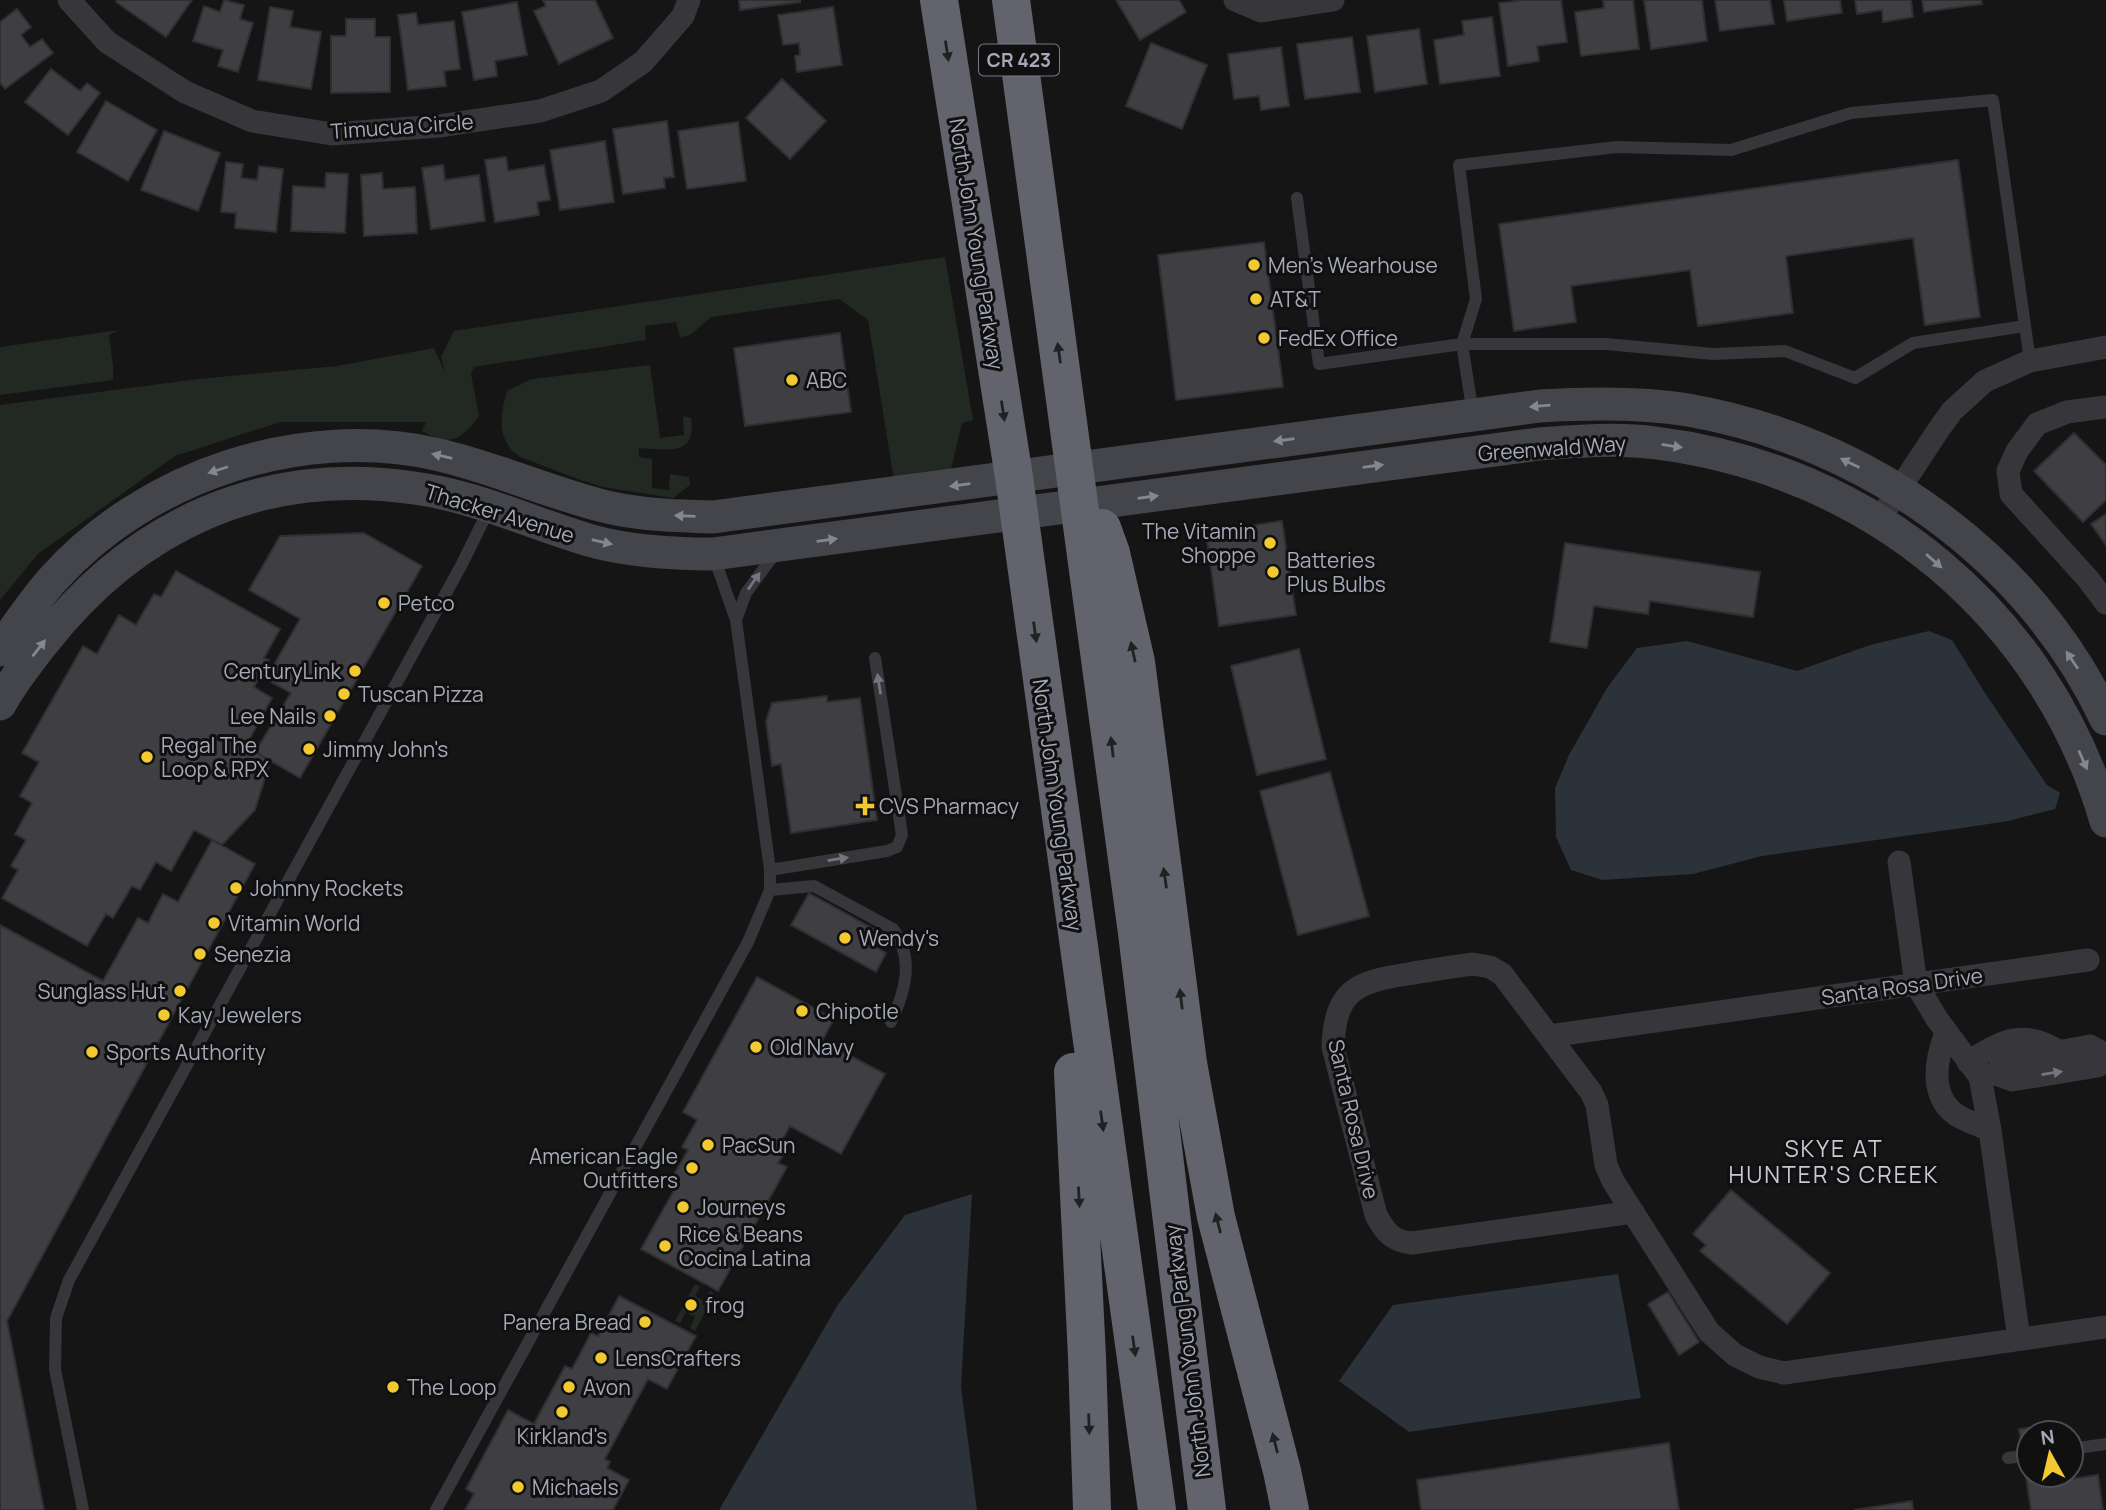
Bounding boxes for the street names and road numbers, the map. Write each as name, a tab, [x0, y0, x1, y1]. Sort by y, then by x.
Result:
road number: CR 423	[979, 44, 1059, 76]
street label: Timucua Circle	[329, 107, 475, 145]
street label: North John Young Parkway	[943, 116, 1011, 372]
street label: Greenwald Way	[1477, 429, 1627, 467]
street label: Thacker Avenue	[422, 477, 578, 549]
street label: North John Young Parkway	[1026, 677, 1090, 933]
street label: Santa Rosa Drive	[1819, 961, 1985, 1011]
street label: Santa Rosa Drive	[1322, 1036, 1386, 1202]
street label: North John Young Parkway	[1158, 1223, 1216, 1479]

